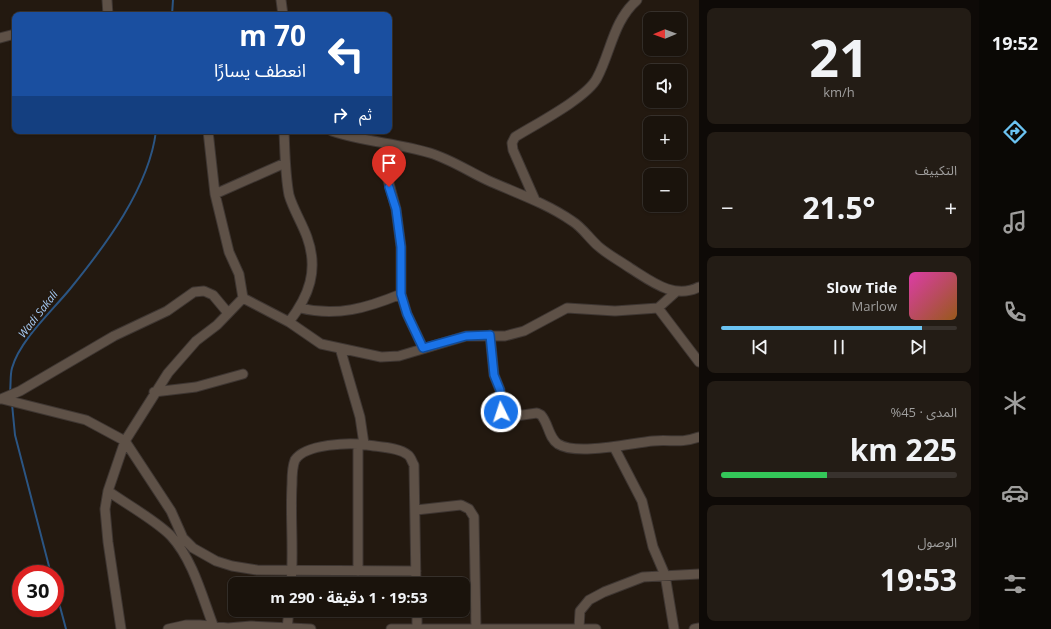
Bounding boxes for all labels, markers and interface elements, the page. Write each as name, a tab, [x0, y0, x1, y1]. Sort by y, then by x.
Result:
north arrow	[643, 12, 687, 56]
map controls	[643, 12, 687, 212]
text: 70 m	[239, 16, 306, 54]
text: 21	[809, 21, 869, 92]
icon: left	[320, 28, 372, 80]
text: 19:52	[992, 31, 1038, 55]
text: انعطف يسارًا	[214, 58, 306, 82]
button: sound	[643, 64, 687, 108]
text: km/h	[823, 83, 855, 101]
icon: right	[329, 104, 351, 126]
text: ثم	[359, 104, 372, 124]
button: +	[643, 116, 687, 160]
icon: directions	[1001, 118, 1029, 146]
pin	[372, 146, 406, 187]
icon: arrive	[378, 152, 400, 174]
text: التكييف	[915, 161, 957, 179]
button: −	[643, 168, 687, 212]
text: 21.5°	[803, 187, 875, 228]
text: −	[721, 192, 734, 222]
text: +	[944, 192, 957, 222]
icon: music	[1001, 208, 1029, 236]
text: Slow Tide	[827, 277, 897, 297]
water label: Wadi Sakali	[14, 287, 61, 341]
text: Marlow	[852, 297, 897, 315]
icon: phone	[1001, 298, 1029, 326]
icon: previous	[749, 336, 771, 358]
icon: pause	[828, 336, 850, 358]
icon: next	[907, 336, 929, 358]
icon: climate	[1001, 389, 1029, 417]
position arrow	[480, 391, 522, 433]
text: المدى · 45%	[890, 403, 957, 421]
text: 225 km	[850, 429, 957, 470]
icon: car	[1001, 479, 1029, 507]
text: الوصول	[917, 533, 957, 551]
text: 19:53	[880, 559, 957, 600]
speed limit sign: 30	[12, 565, 64, 617]
icon: filters	[1001, 570, 1029, 598]
text: 19:53 · 1 دقيقة · 290 m	[270, 587, 428, 607]

